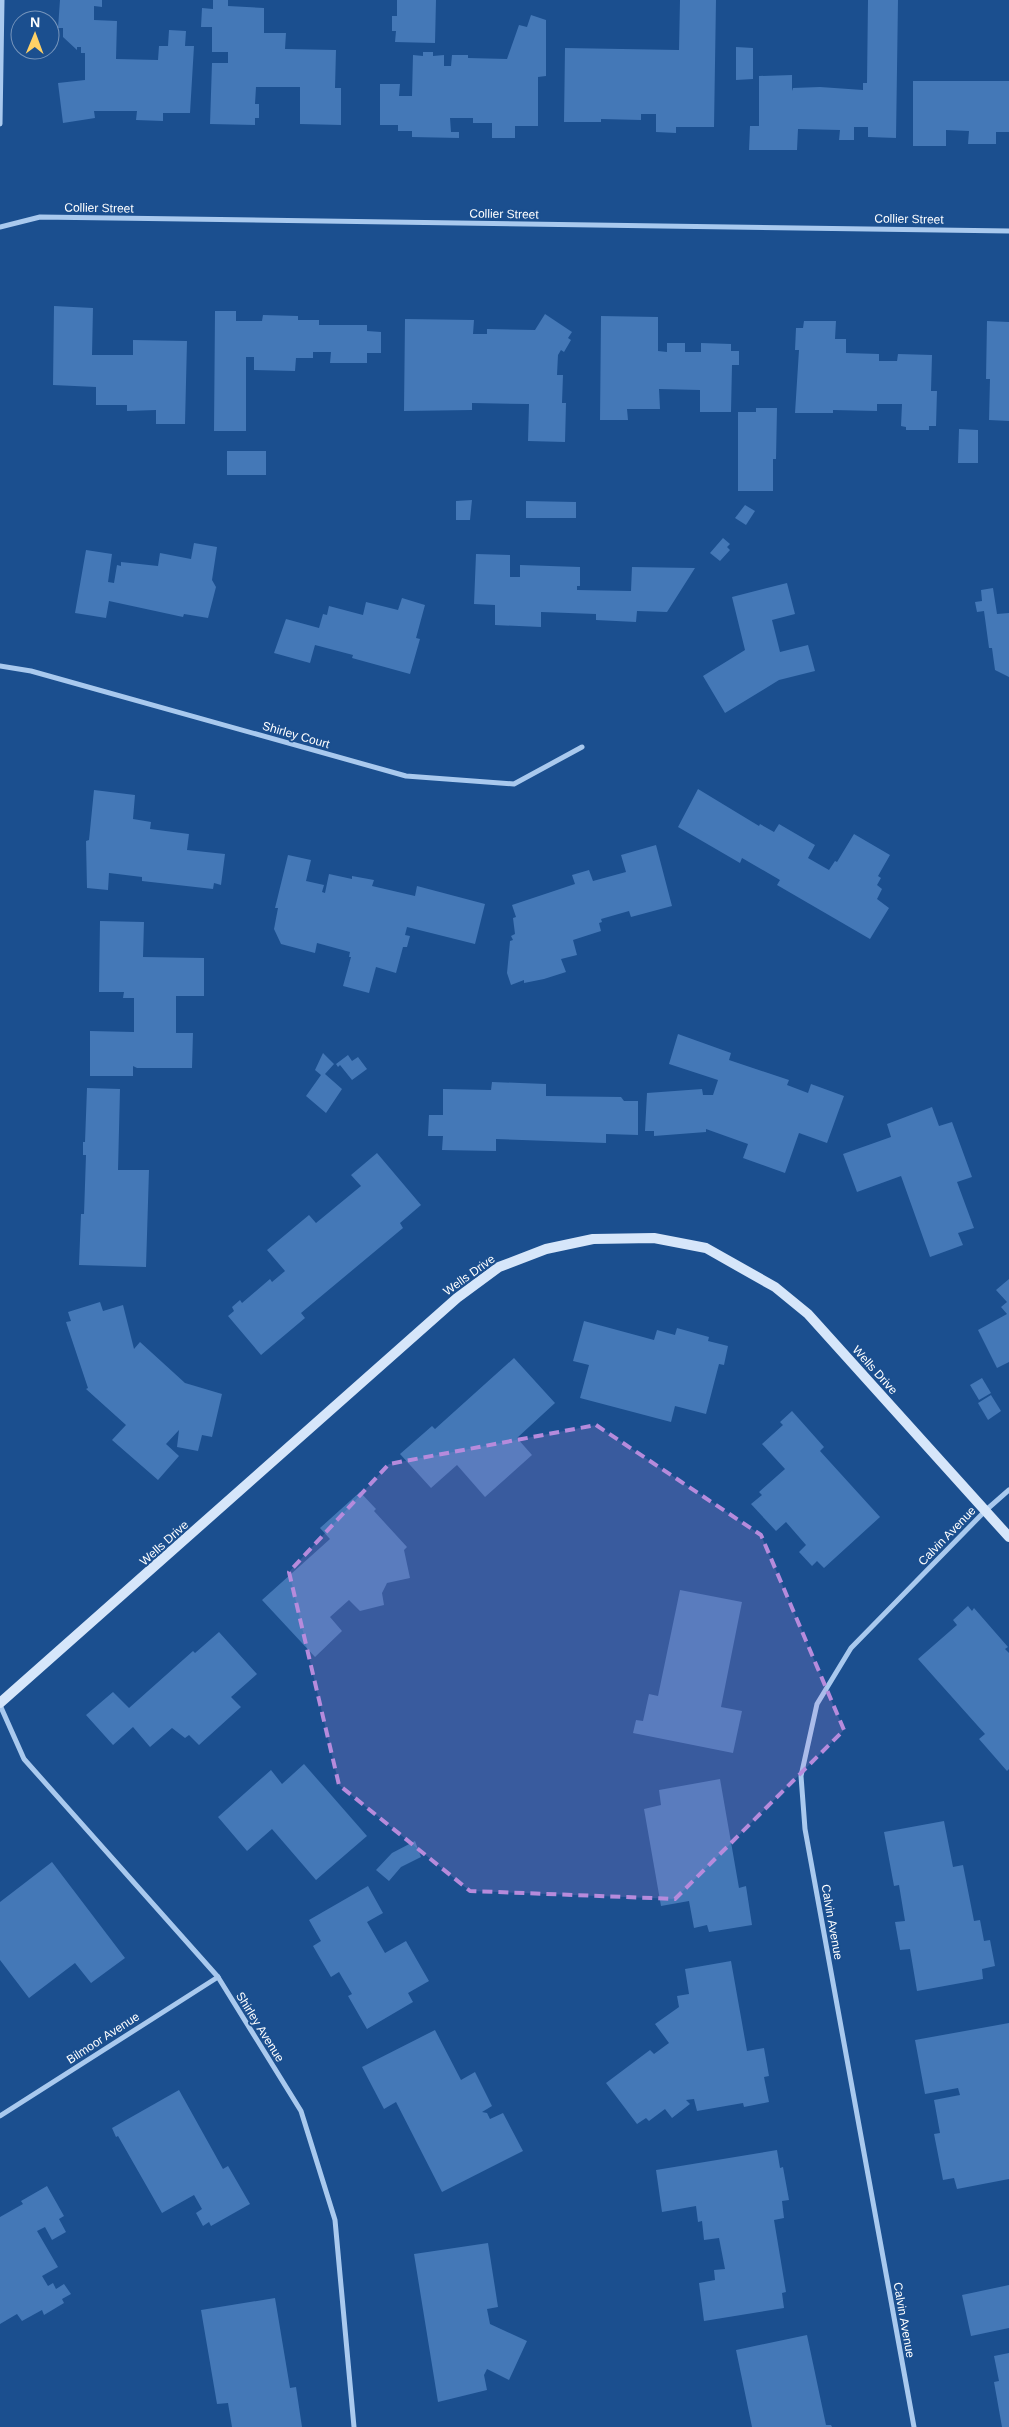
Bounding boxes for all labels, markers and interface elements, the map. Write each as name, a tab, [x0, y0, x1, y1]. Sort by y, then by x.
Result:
north arrow	[10, 10, 60, 60]
text: N	[30, 14, 40, 30]
street label: Collier Street	[64, 200, 134, 216]
street label: Collier Street	[469, 206, 539, 222]
street label: Collier Street	[874, 211, 944, 227]
street label: Shirley Court	[261, 719, 332, 751]
street label: Wells Drive	[440, 1251, 498, 1298]
street label: Wells Drive	[850, 1343, 901, 1397]
street label: Calvin Avenue	[915, 1503, 979, 1568]
street label: Wells Drive	[137, 1517, 191, 1568]
street label: Calvin Avenue	[818, 1883, 846, 1961]
street label: Shirley Avenue	[233, 1989, 287, 2065]
street label: Bilmoor Avenue	[64, 2009, 142, 2067]
street label: Calvin Avenue	[890, 2281, 918, 2359]

